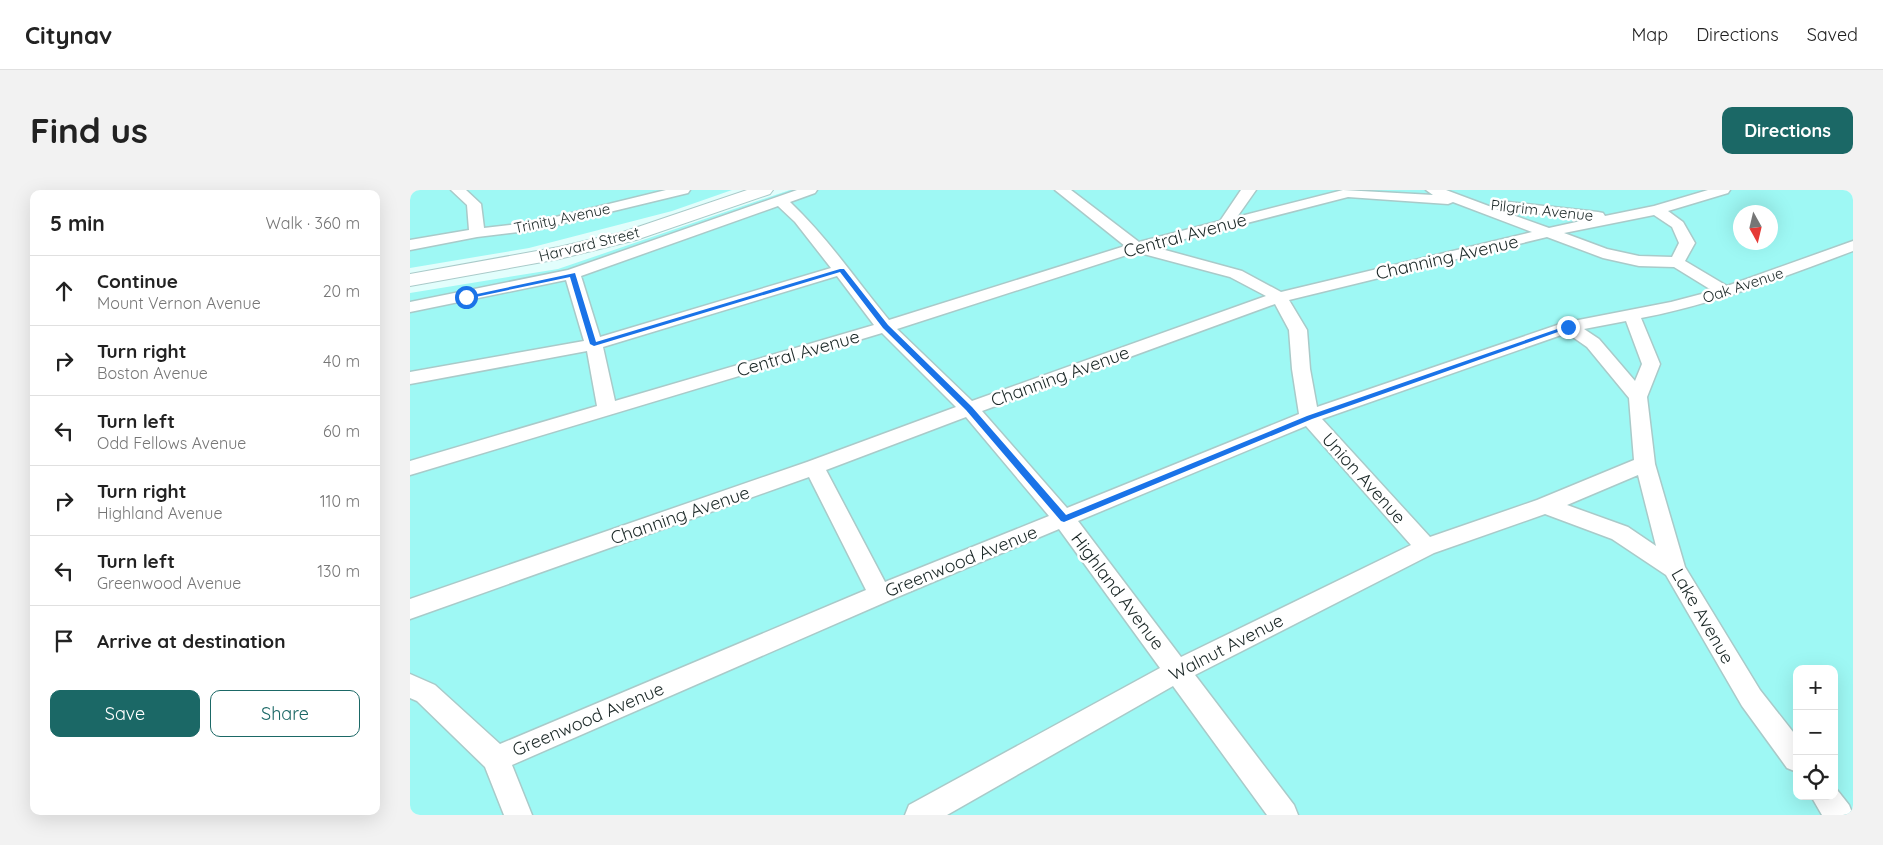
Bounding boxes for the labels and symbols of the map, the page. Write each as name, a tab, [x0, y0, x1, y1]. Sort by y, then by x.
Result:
street label: Pilgrim Avenue	[1490, 195, 1594, 225]
street label: Trinity Avenue	[512, 199, 612, 237]
north arrow	[1733, 205, 1778, 250]
street label: Central Avenue	[1121, 207, 1249, 263]
street label: Harvard Street	[537, 222, 641, 266]
street label: Channing Avenue	[1373, 229, 1521, 285]
street label: Oak Avenue	[1700, 263, 1786, 307]
route start	[455, 286, 478, 309]
route end	[1557, 316, 1580, 339]
street label: Central Avenue	[734, 324, 862, 382]
street label: Channing Avenue	[988, 340, 1132, 412]
street label: Union Avenue	[1317, 428, 1411, 528]
street label: Channing Avenue	[607, 480, 753, 550]
street label: Greenwood Avenue	[881, 520, 1041, 602]
street label: Highland Avenue	[1066, 528, 1170, 654]
street label: Lake Avenue	[1666, 564, 1740, 668]
street label: Walnut Avenue	[1165, 608, 1287, 686]
street label: Greenwood Avenue	[509, 677, 667, 761]

